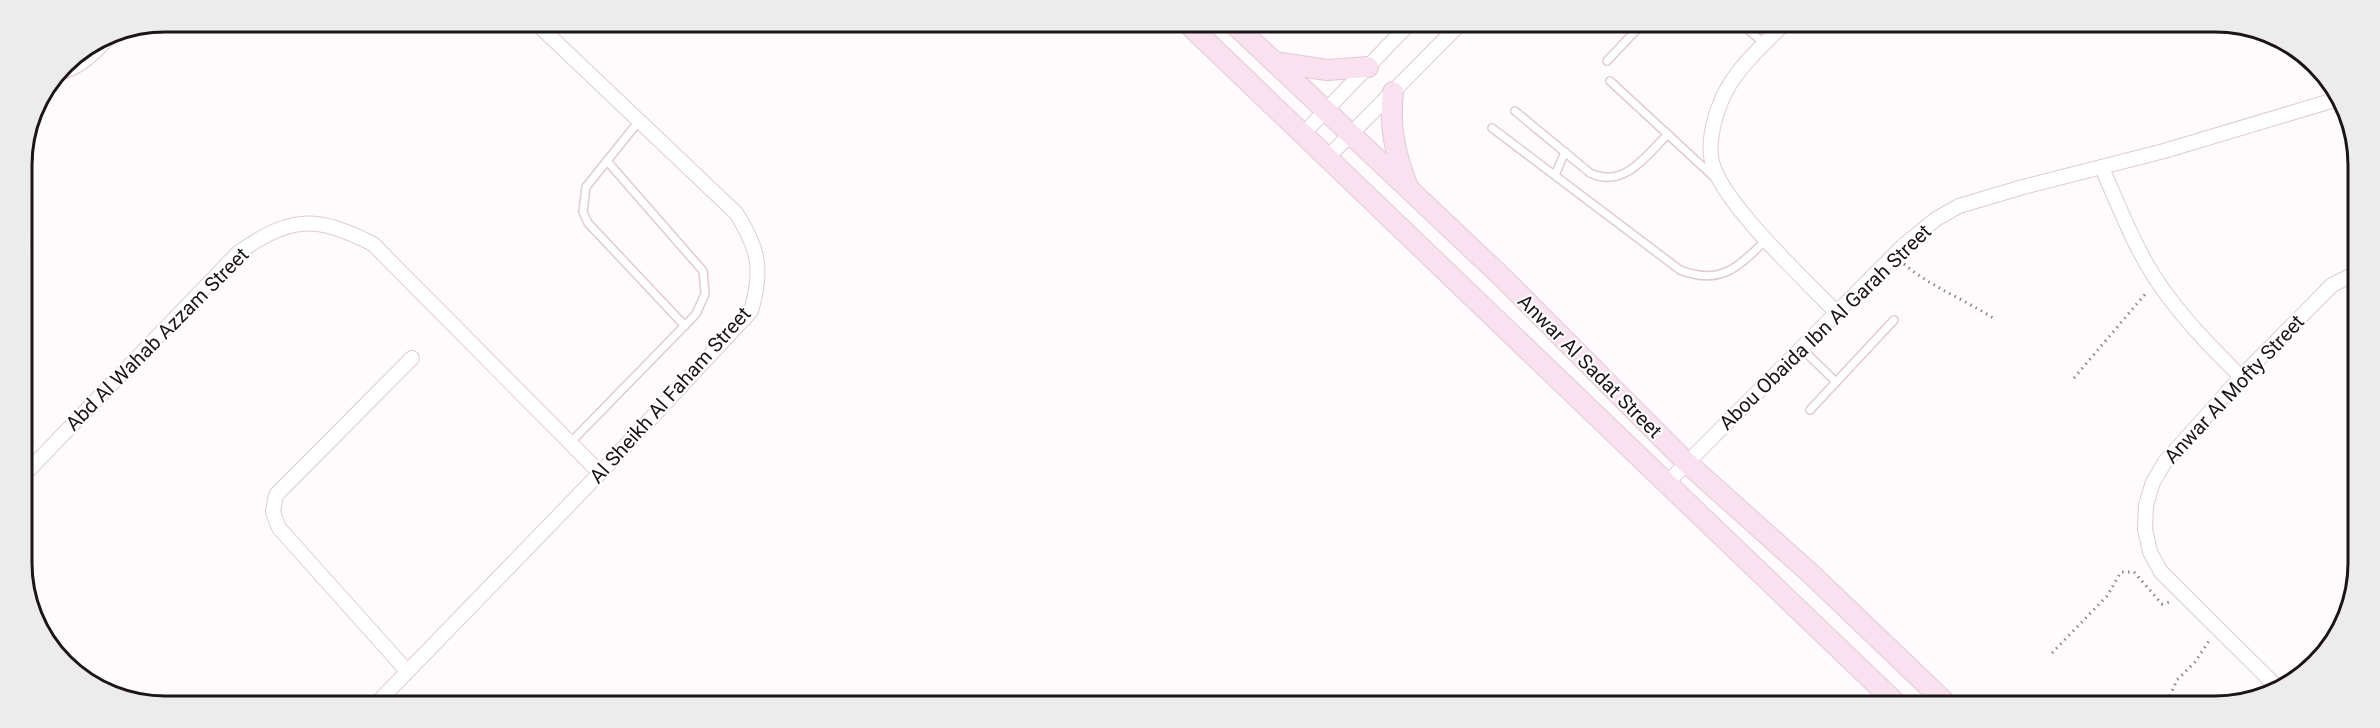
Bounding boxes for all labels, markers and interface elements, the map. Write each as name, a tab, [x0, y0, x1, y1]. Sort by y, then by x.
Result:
street label: Abou Obaida Ibn Al Garah Street	[1714, 219, 1936, 435]
street label: Abd Al Wahab Azzam Street	[61, 243, 253, 435]
street label: Anwar Al Sadat Street	[1513, 289, 1667, 443]
street label: Al Sheikh Al Faham Street	[584, 302, 756, 488]
street label: Anwar Al Mofty Street	[2159, 310, 2309, 468]

